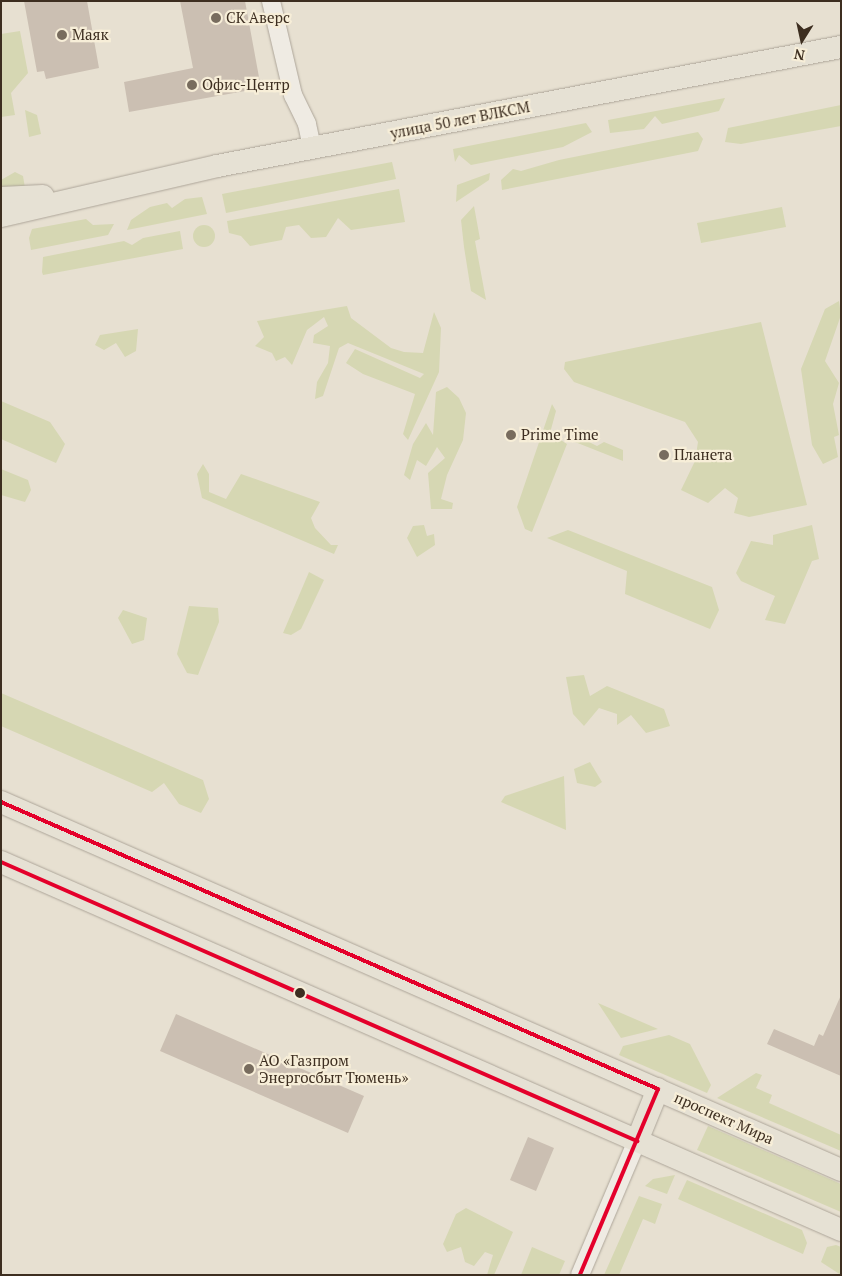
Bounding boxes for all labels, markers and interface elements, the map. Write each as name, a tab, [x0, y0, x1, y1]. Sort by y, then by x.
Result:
place label: СК Аверс	[226, 9, 290, 27]
marker: СК Аверс	[210, 12, 222, 24]
north arrow	[777, 15, 827, 65]
place label: Маяк	[72, 26, 109, 44]
marker: Маяк	[56, 29, 68, 41]
text: N	[792, 45, 806, 66]
place label: Офис-Центр	[202, 76, 290, 94]
marker: Офис-Центр	[186, 79, 198, 91]
street label: улица 50 лет ВЛКСМ	[388, 98, 532, 142]
place label: Prime Time	[521, 426, 599, 444]
marker: Prime Time	[505, 429, 517, 441]
place label: Планета	[674, 446, 732, 464]
marker: Планета	[658, 449, 670, 461]
unlabelled marker	[295, 988, 305, 998]
place label: АО «Газпром Энергосбыт Тюмень»	[259, 1051, 409, 1086]
marker: АО «Газпром Энергосбыт Тюмень»	[243, 1063, 255, 1075]
street label: проспект Мира	[671, 1088, 777, 1148]

